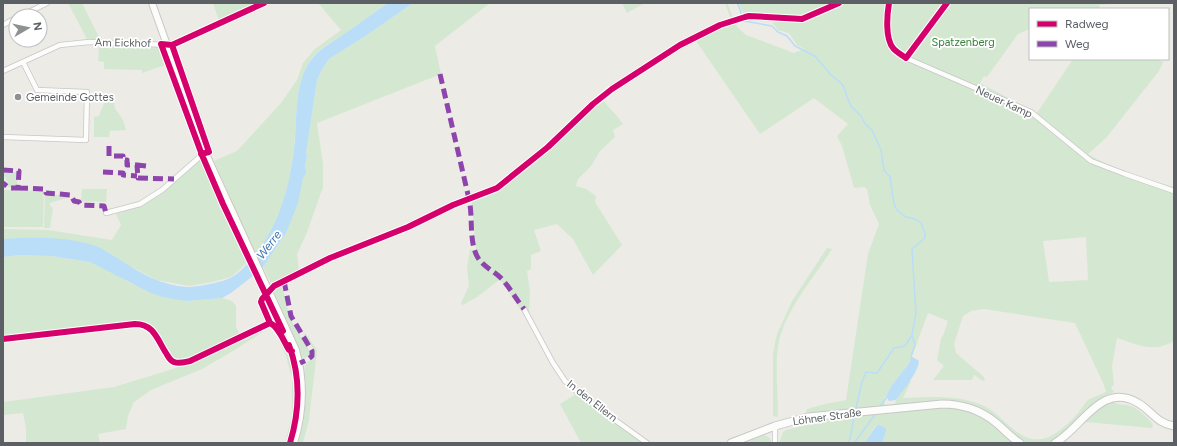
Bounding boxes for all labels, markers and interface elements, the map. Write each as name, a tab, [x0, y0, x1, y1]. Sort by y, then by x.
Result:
north arrow	[8, 8, 48, 48]
legend	[1029, 8, 1169, 60]
text: Radweg	[1065, 17, 1109, 31]
text: N	[30, 21, 44, 32]
street label: Am Eickhof	[95, 36, 152, 50]
park label: Spatzenberg	[931, 36, 995, 49]
text: Weg	[1065, 37, 1090, 51]
street label: Neuer Kamp	[974, 83, 1035, 121]
place label: Gemeinde Gottes	[26, 91, 114, 104]
marker: Gemeinde Gottes	[13, 92, 23, 102]
water label: Werre	[254, 228, 285, 262]
street label: In den Ellern	[564, 377, 620, 425]
street label: Löhner Straße	[792, 406, 862, 428]

